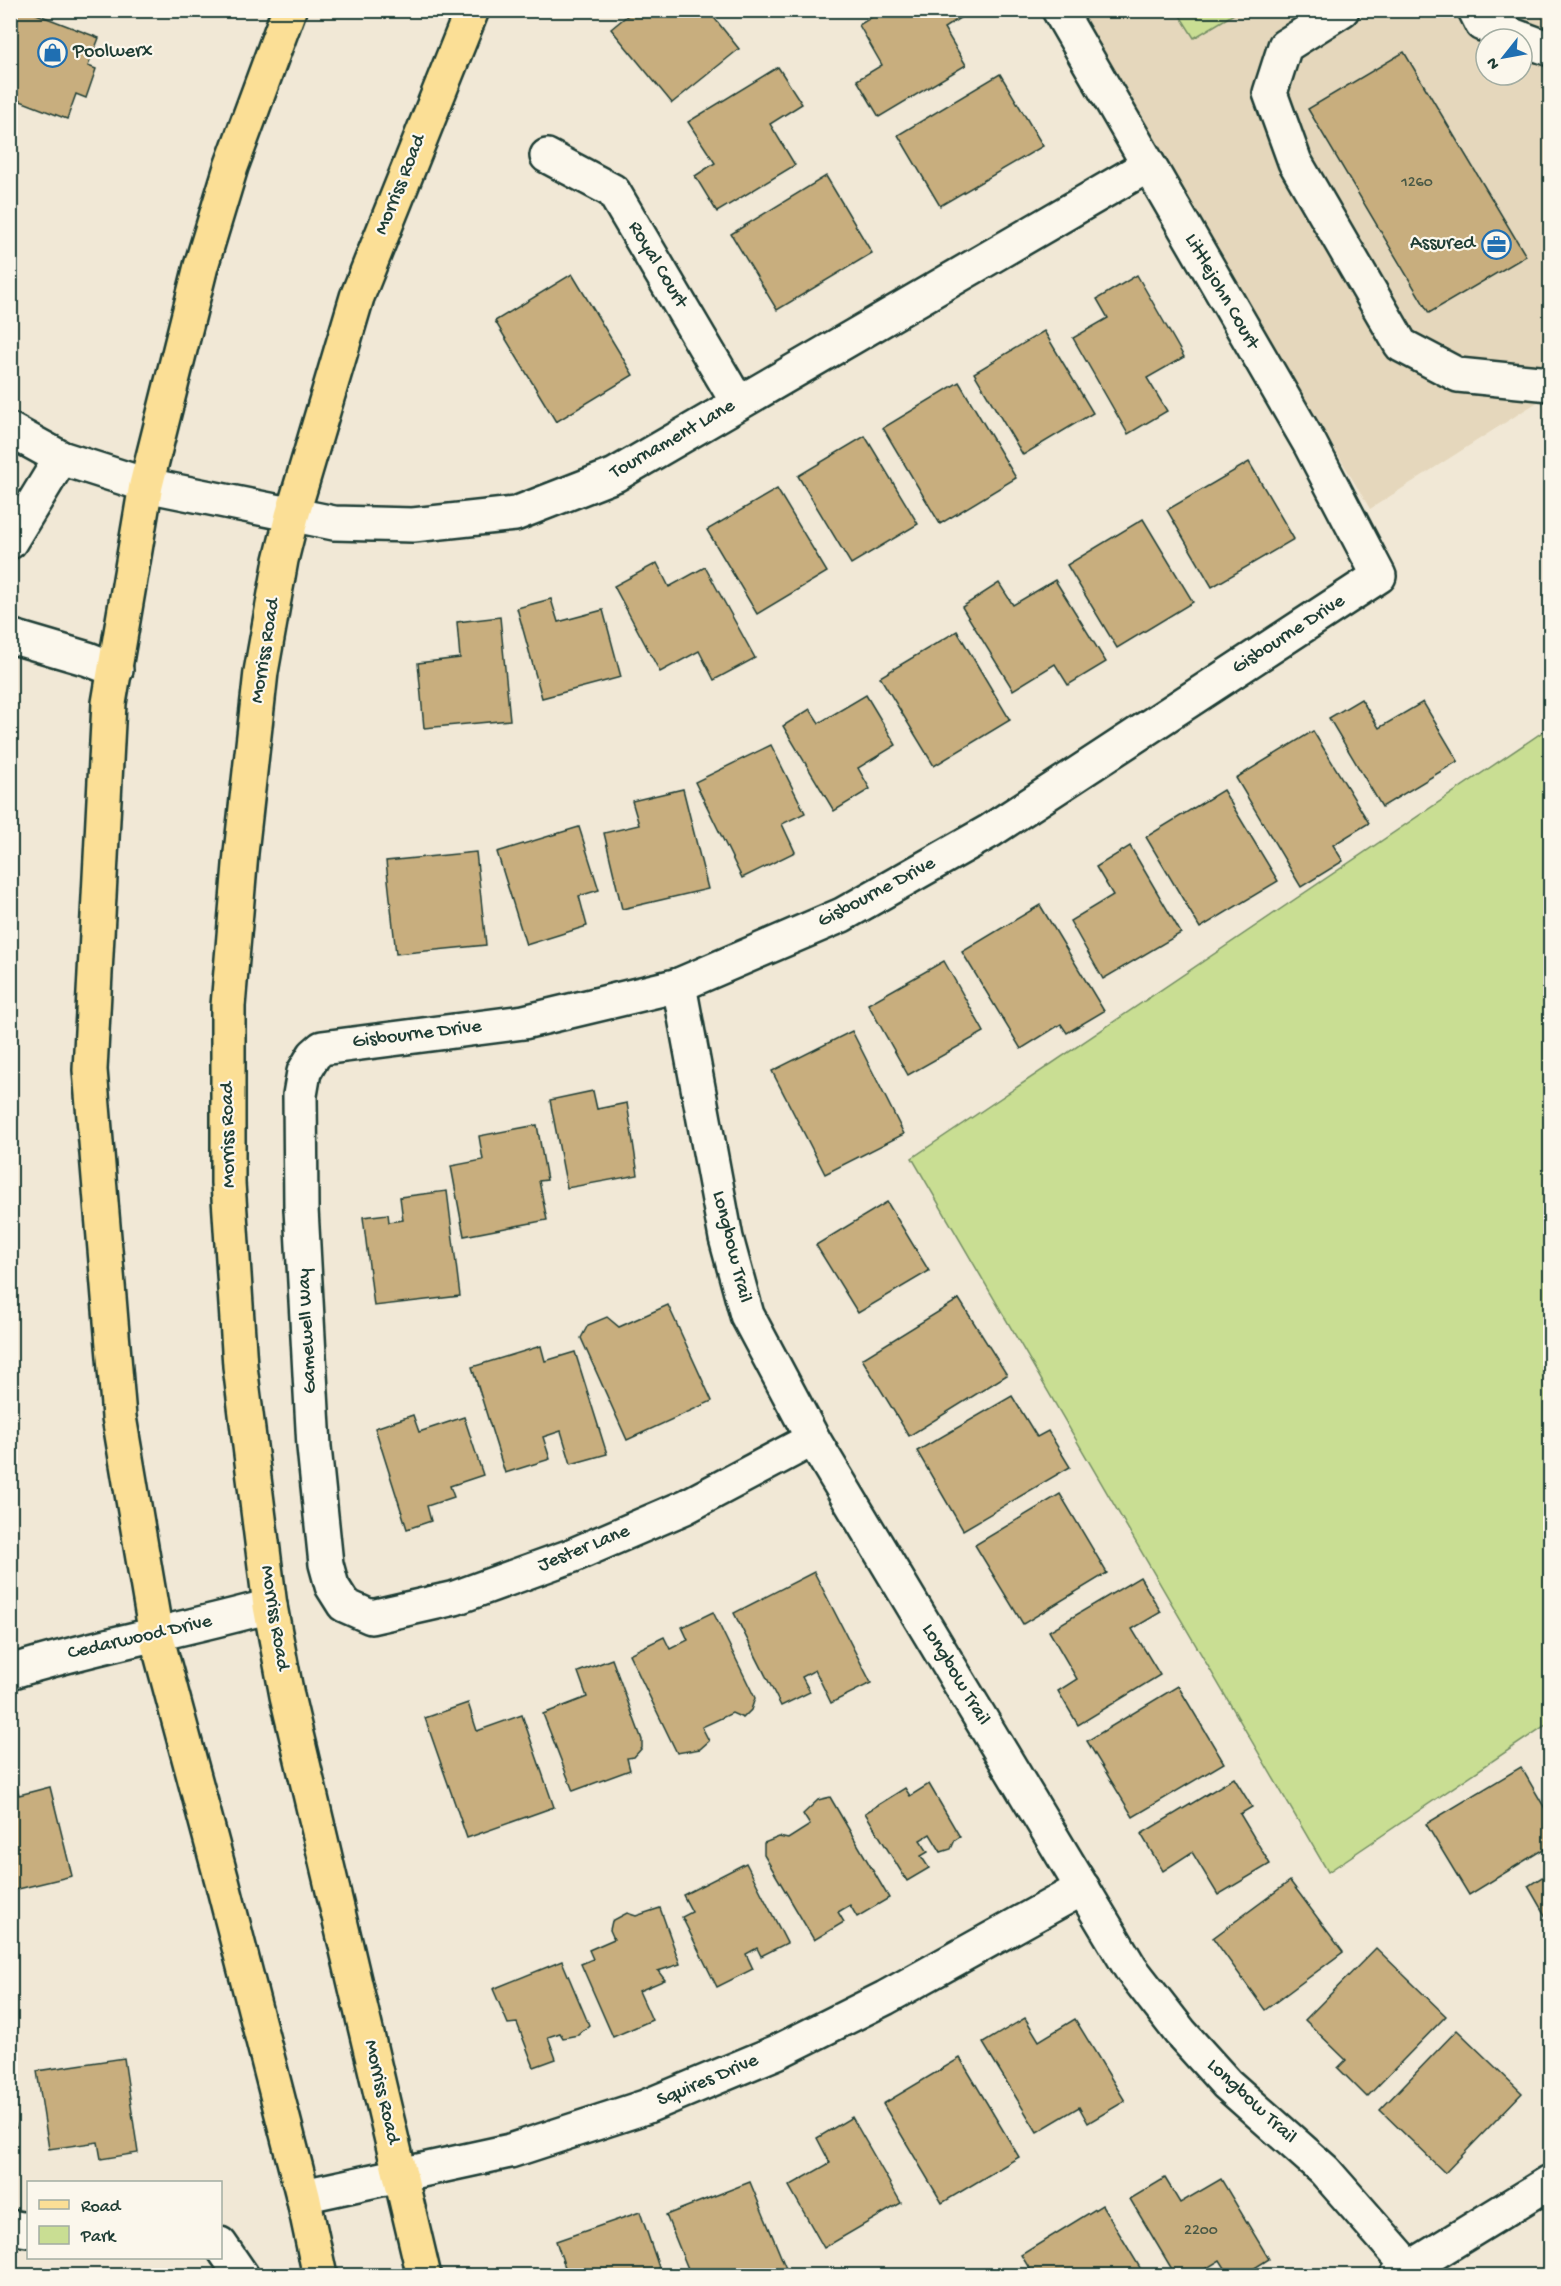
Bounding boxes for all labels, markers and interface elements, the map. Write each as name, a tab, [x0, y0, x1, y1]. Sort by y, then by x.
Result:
north arrow	[1474, 27, 1534, 87]
shop icon: Poolwerx	[36, 36, 68, 68]
place label: Poolwerx	[72, 41, 153, 64]
text: N	[1483, 53, 1505, 72]
street label: Morriss Road	[371, 129, 432, 238]
house number: 1260	[1400, 174, 1433, 193]
street label: Royal Court	[622, 218, 693, 314]
office icon: Assured	[1480, 228, 1512, 260]
street label: Littlejohn Court	[1179, 230, 1264, 356]
place label: Assured	[1410, 233, 1477, 256]
street label: Tournament Lane	[606, 395, 740, 486]
street label: Gisbourne Drive	[1228, 590, 1350, 680]
street label: Morriss Road	[246, 595, 286, 705]
street label: Gisbourne Drive	[814, 852, 940, 934]
street label: Gisbourne Drive	[351, 1016, 484, 1054]
street label: Morriss Road	[217, 1080, 241, 1188]
street label: Longbow Trail	[706, 1189, 756, 1305]
street label: Gamewell Way	[293, 1268, 323, 1394]
street label: Jester Lane	[535, 1520, 634, 1578]
street label: Morriss Road	[254, 1564, 294, 1674]
street label: Cedarwood Drive	[66, 1610, 215, 1666]
street label: Longbow Trail	[916, 1620, 994, 1730]
street label: Morriss Road	[358, 2038, 405, 2148]
street label: Squires Drive	[654, 2049, 763, 2113]
street label: Longbow Trail	[1201, 2055, 1301, 2149]
legend	[27, 2181, 222, 2259]
text: Road	[81, 2197, 122, 2218]
house number: 2200	[1184, 2222, 1218, 2241]
text: Park	[80, 2227, 117, 2248]

